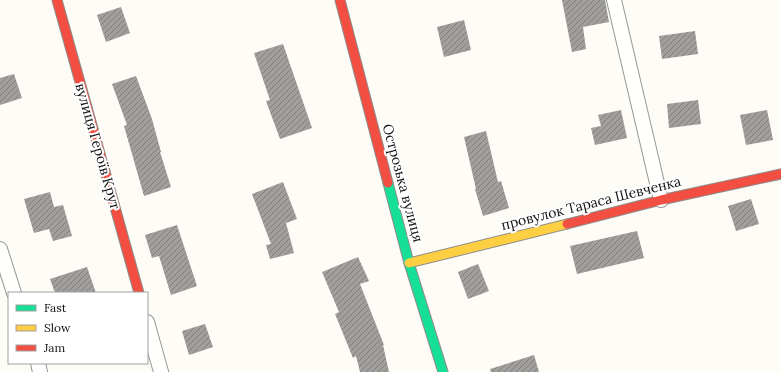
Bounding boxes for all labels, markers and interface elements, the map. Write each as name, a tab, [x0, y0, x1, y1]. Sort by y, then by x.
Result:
street label: вулиця Героїв Крут	[71, 81, 125, 211]
street label: Острозька вулиця	[379, 122, 427, 244]
street label: провулок Тараса Шевченка	[499, 172, 683, 234]
legend	[8, 292, 148, 364]
text: Fast	[44, 300, 67, 315]
text: Slow	[44, 320, 71, 335]
text: Jam	[43, 340, 65, 355]

